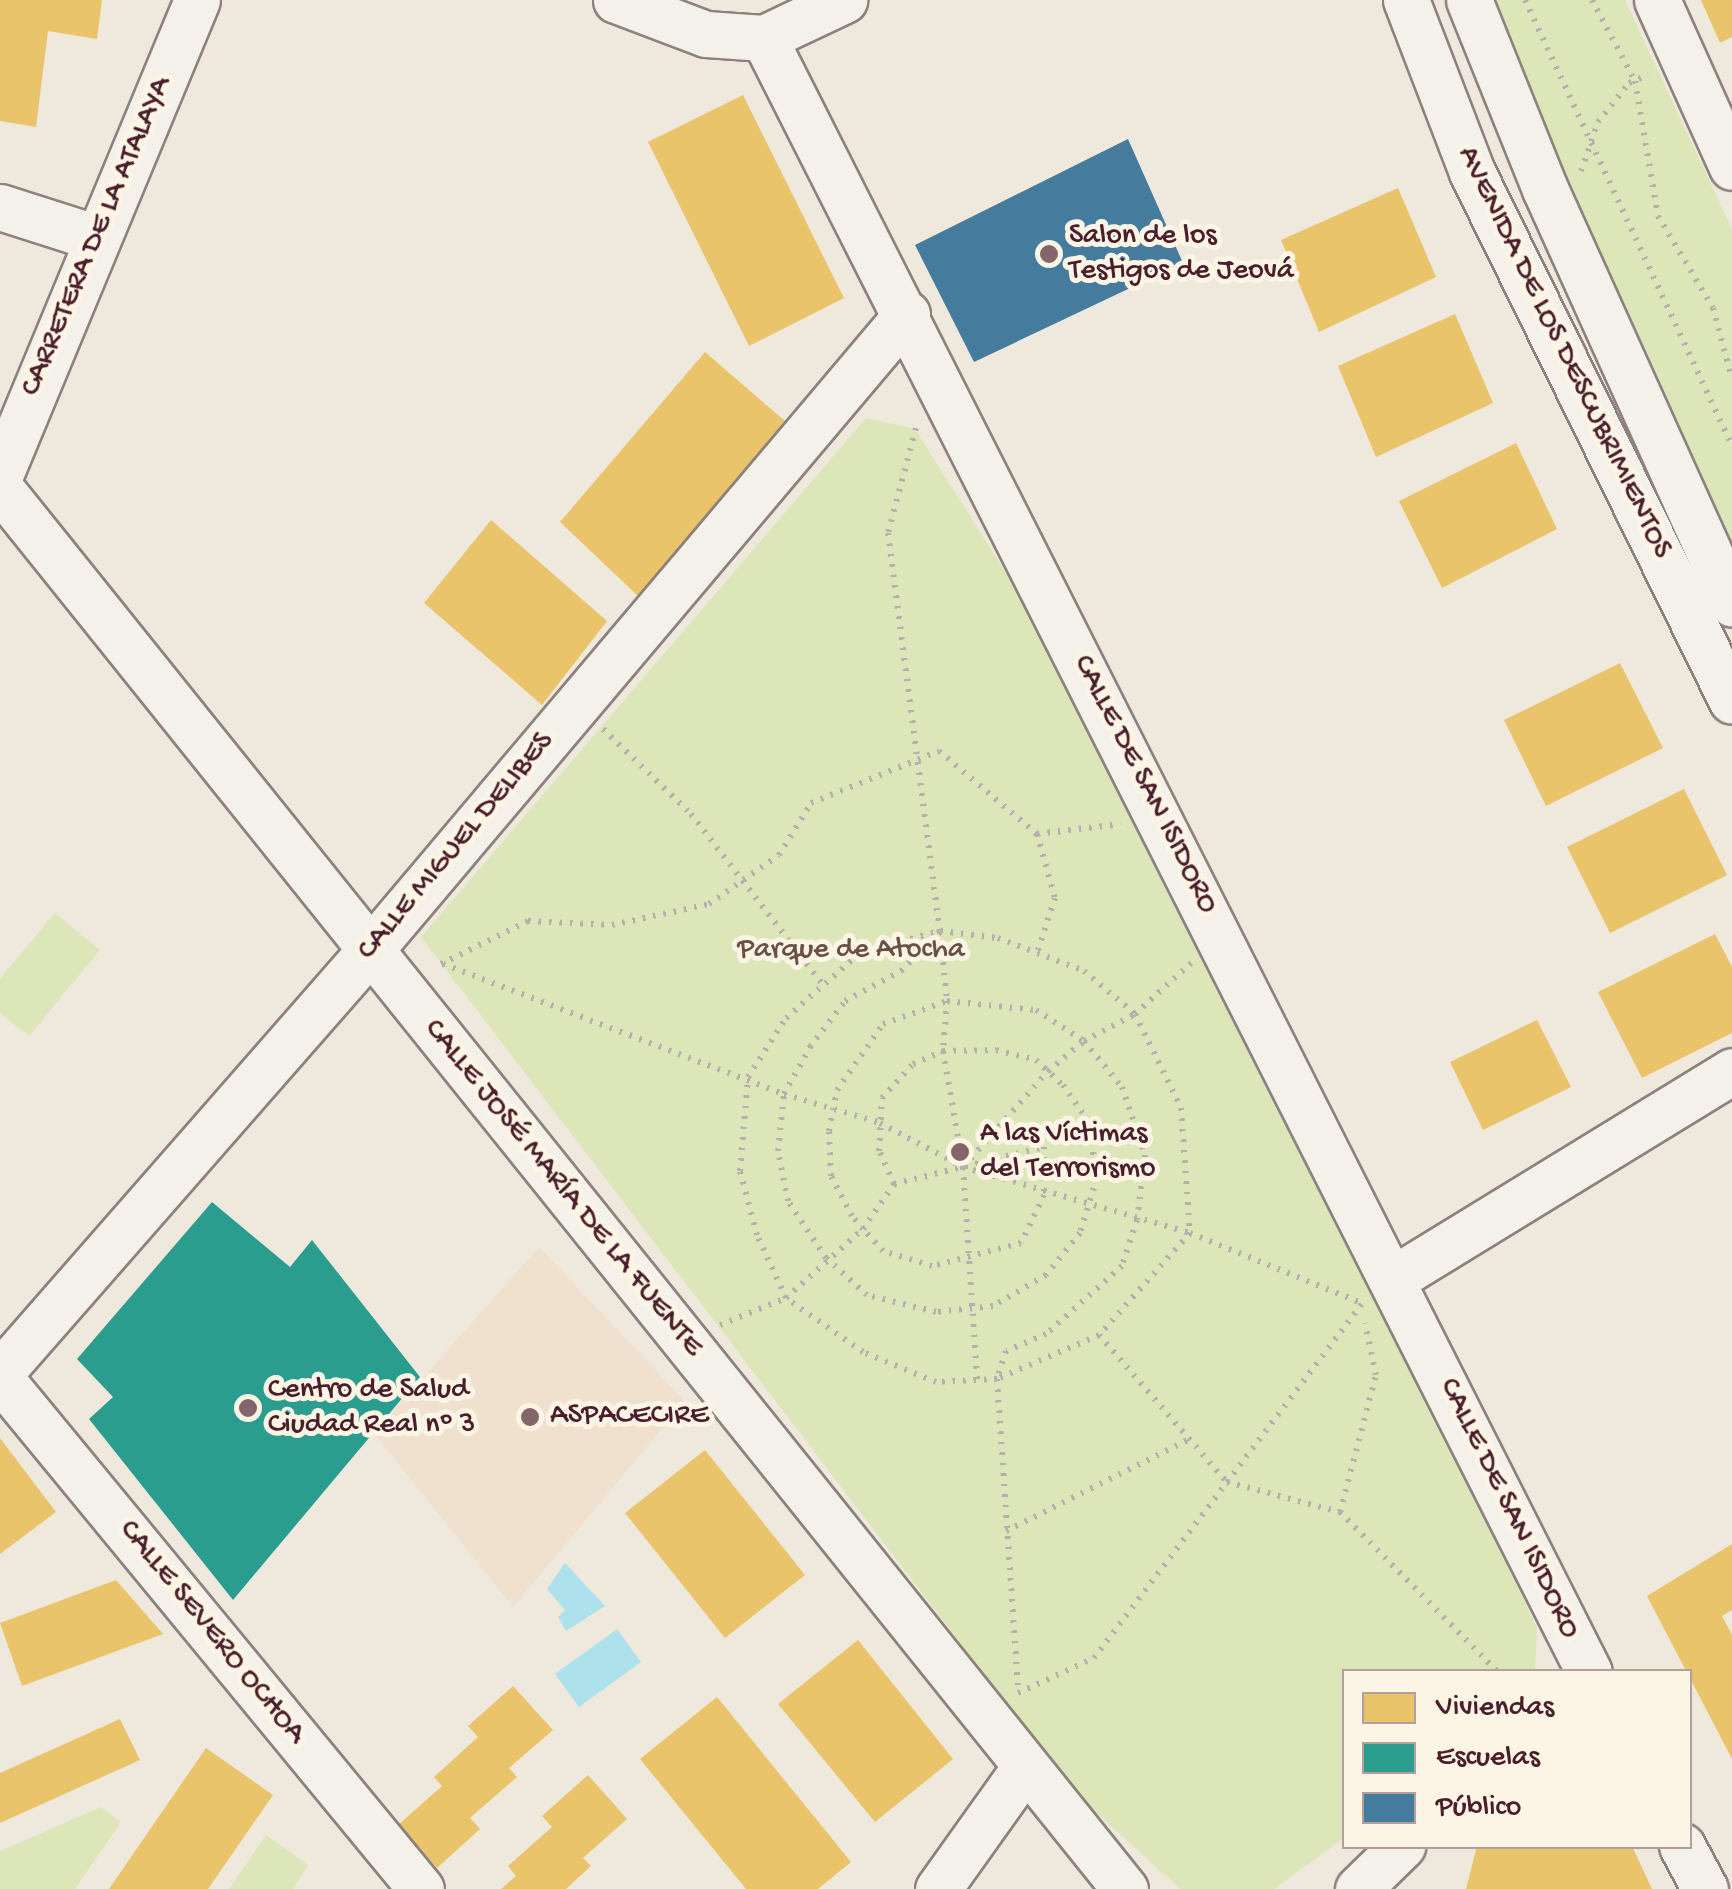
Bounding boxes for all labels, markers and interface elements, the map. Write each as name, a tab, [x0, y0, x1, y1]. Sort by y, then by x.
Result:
street label: CARRETERA DE LA ATALAYA	[14, 72, 182, 402]
street label: AVENIDA DE LOS DESCUBRIMIENTOS	[1447, 141, 1679, 565]
place label: Salon de los Testigos de Jeová	[1069, 219, 1294, 290]
marker: Salon de los Testigos de Jeová	[1038, 243, 1060, 265]
street label: CALLE DE SAN ISIDORO	[1063, 650, 1225, 920]
street label: CALLE MIGUEL DELIBES	[351, 725, 563, 969]
park label: Parque de Atocha	[737, 933, 965, 969]
street label: CALLE JOSÉ MARÍA DE LA FUENTE	[415, 1013, 709, 1365]
place label: A las Víctimas del Terrorismo	[980, 1117, 1156, 1188]
marker: A las Víctimas del Terrorismo	[949, 1141, 971, 1163]
place label: Centro de Salud Ciudad Real nº 3	[268, 1373, 475, 1444]
street label: CALLE DE SAN ISIDORO	[1429, 1373, 1587, 1645]
marker: Centro de Salud Ciudad Real nº 3	[237, 1397, 259, 1419]
place label: ASPACECIRE	[550, 1399, 709, 1435]
marker: ASPACECIRE	[519, 1406, 541, 1428]
street label: CALLE SEVERO OCHOA	[110, 1514, 312, 1752]
legend	[1342, 1669, 1692, 1849]
text: Viviendas	[1436, 1691, 1554, 1726]
text: Escuelas	[1436, 1741, 1540, 1776]
text: Público	[1436, 1791, 1521, 1826]

